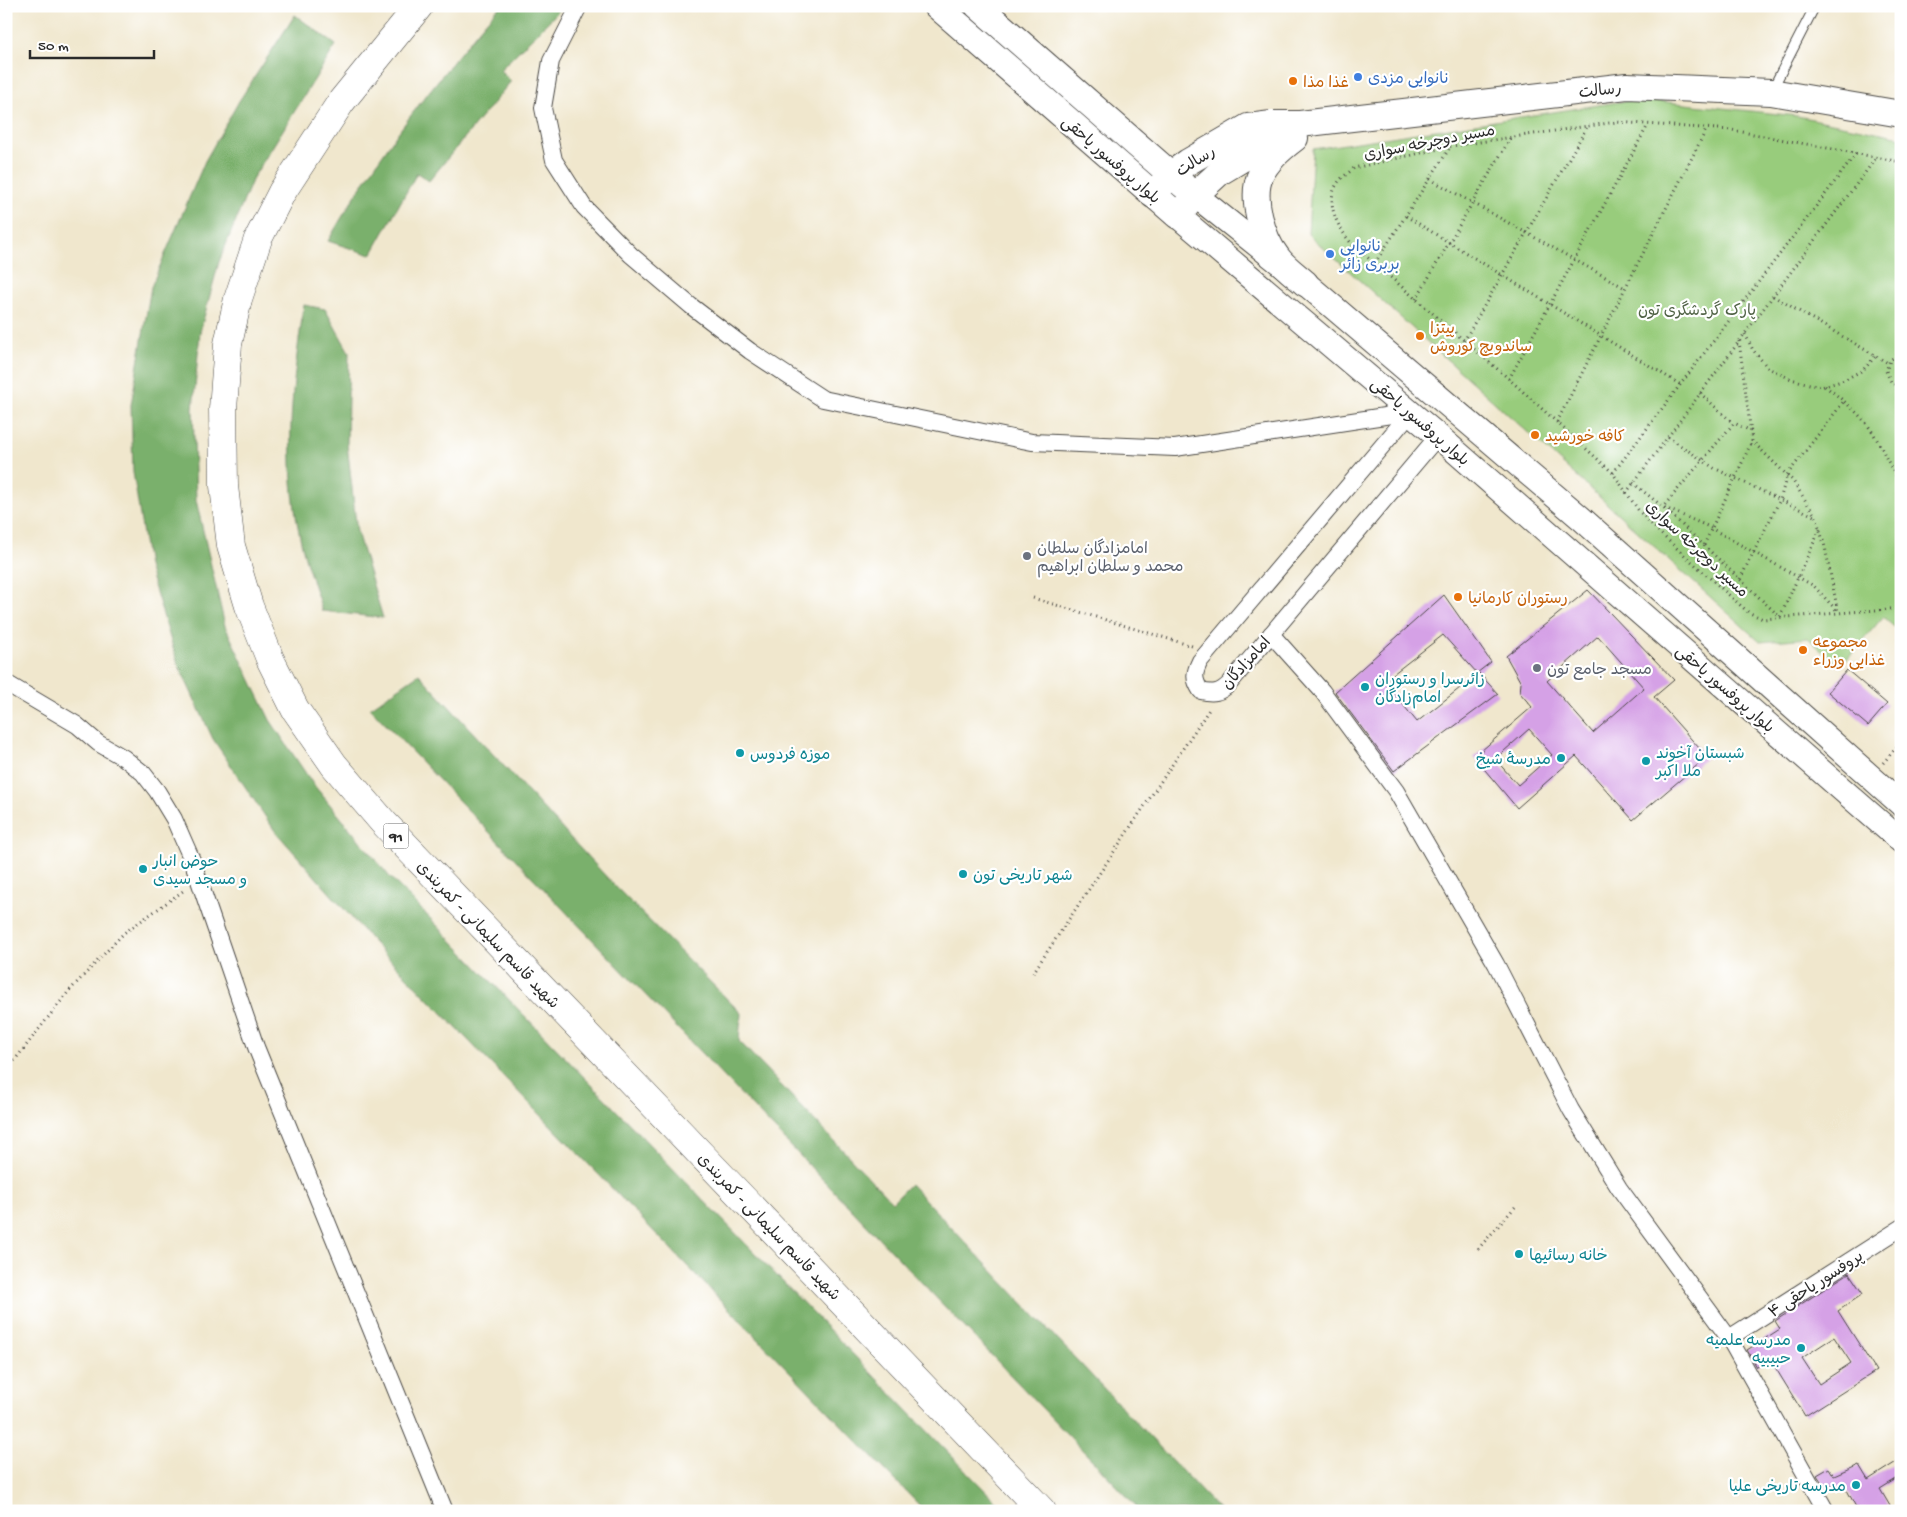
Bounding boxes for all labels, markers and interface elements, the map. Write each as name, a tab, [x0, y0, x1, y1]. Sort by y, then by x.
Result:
scale bar	[30, 28, 154, 60]
text: 50 m	[38, 38, 69, 56]
marker: نانوایی مزدی	[1352, 71, 1364, 83]
place label: نانوایی مزدی	[1368, 71, 1449, 90]
marker: غذا مذا	[1287, 75, 1299, 87]
place label: غذا مذا	[1303, 75, 1349, 94]
street label: رسالت	[1578, 81, 1623, 104]
street label: بلوار پروفسور یاحقی	[1057, 114, 1163, 210]
street label: مسیر دوچرخه سواری	[1362, 122, 1497, 166]
street label: رسالت	[1174, 144, 1220, 182]
place label: نانوایی بربری زائر	[1338, 239, 1400, 276]
marker: نانوایی بربری زائر	[1324, 248, 1336, 260]
park label: پارک گردشگری تون	[1638, 300, 1756, 322]
place label: پيتزا ساندویچ کوروش	[1430, 321, 1532, 358]
marker: پيتزا ساندویچ کوروش	[1414, 330, 1426, 342]
street label: بلوار پروفسور یاحقی	[1366, 376, 1472, 472]
marker: کافه خورشید	[1529, 429, 1541, 441]
place label: کافه خورشید	[1545, 429, 1625, 448]
street label: مسیر دوچرخه سواری	[1640, 498, 1751, 603]
place label: امامزادگان سلطان محمد و سلطان ابراهیم	[1037, 538, 1183, 578]
marker: امامزادگان سلطان محمد و سلطان ابراهیم	[1021, 550, 1033, 562]
marker: رستوران کارمانیا	[1452, 591, 1464, 603]
place label: رستوران کارمانیا	[1468, 591, 1568, 610]
street label: امامزادگان	[1217, 632, 1276, 695]
place label: مجموعه غذایی وزراء	[1813, 635, 1885, 672]
street label: بلوار پروفسور یاحقی	[1671, 643, 1777, 739]
marker: مجموعه غذایی وزراء	[1797, 644, 1809, 656]
marker: مسجد جامع تون	[1531, 662, 1543, 674]
place label: مسجد جامع تون	[1547, 662, 1652, 681]
place label: زائرسرا و رستوران امام‌زادگان	[1375, 672, 1485, 709]
marker: زائرسرا و رستوران امام‌زادگان	[1359, 681, 1371, 693]
place label: شبستان آخوند ملا اکبر	[1654, 745, 1745, 783]
marker: موزه فردوس	[734, 747, 746, 759]
place label: موزه فردوس	[750, 747, 830, 766]
place label: مدرسهٔ شیخ	[1476, 751, 1551, 771]
marker: مدرسهٔ شیخ	[1555, 752, 1567, 764]
marker: شبستان آخوند ملا اکبر	[1640, 755, 1652, 767]
road number: 91	[384, 824, 408, 848]
place label: حوض انبار و مسجد سیدی	[152, 854, 247, 891]
street label: شهید قاسم سلیمانی - کمربندی	[411, 859, 562, 1014]
marker: حوض انبار و مسجد سیدی	[137, 863, 149, 875]
marker: شهر تاریخی تون	[957, 868, 969, 880]
place label: شهر تاریخی تون	[973, 868, 1073, 887]
street label: شهید قاسم سلیمانی - کمربندی	[692, 1151, 843, 1306]
marker: خانه رسائیها	[1513, 1248, 1525, 1260]
place label: خانه رسائیها	[1529, 1248, 1608, 1267]
street label: پروفسور یاحقی ۴	[1766, 1248, 1868, 1324]
place label: مدرسه علمیه حبیبیه	[1706, 1333, 1791, 1370]
marker: مدرسه علمیه حبیبیه	[1795, 1342, 1807, 1354]
place label: مدرسه تاریخی علیا	[1729, 1479, 1846, 1498]
marker: مدرسه تاریخی علیا	[1850, 1479, 1862, 1491]

